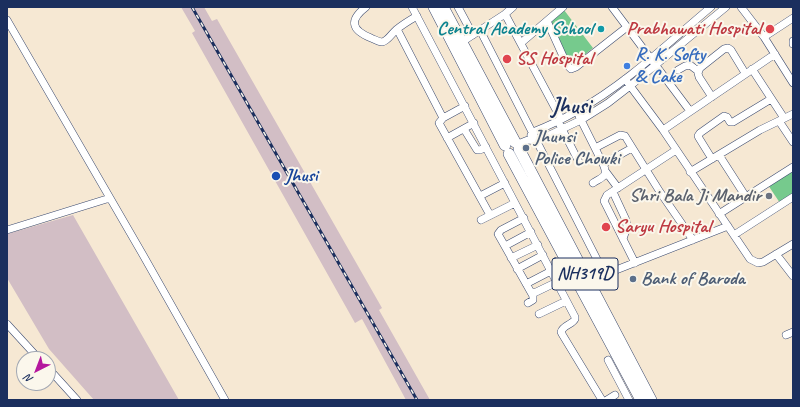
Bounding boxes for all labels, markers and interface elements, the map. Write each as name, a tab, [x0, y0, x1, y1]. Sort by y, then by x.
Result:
place label: Central Academy School	[437, 18, 593, 40]
place label: Prabhawati Hospital	[626, 18, 761, 40]
marker: Prabhawati Hospital	[764, 23, 776, 35]
marker: Central Academy School	[596, 24, 606, 34]
place label: R. K. Softy & Cake	[635, 44, 705, 88]
place label: SS Hospital	[516, 48, 592, 70]
marker: SS Hospital	[501, 53, 513, 65]
marker: R. K. Softy & Cake	[622, 61, 632, 71]
district label: Jhusi	[551, 93, 591, 121]
place label: Jhunsi Police Chowki	[534, 126, 620, 170]
marker: Jhunsi Police Chowki	[521, 143, 531, 153]
place label: Jhusi	[285, 165, 318, 187]
marker: Jhusi	[270, 170, 282, 182]
place label: Shri Bala Ji Mandir	[629, 185, 761, 207]
marker: Shri Bala Ji Mandir	[764, 191, 774, 201]
place label: Saryu Hospital	[615, 216, 711, 238]
marker: Saryu Hospital	[600, 221, 612, 233]
road number: NH319D	[552, 258, 618, 290]
place label: Bank of Baroda	[641, 268, 745, 290]
marker: Bank of Baroda	[628, 274, 638, 284]
north arrow	[16, 351, 56, 391]
text: N	[21, 372, 36, 387]

